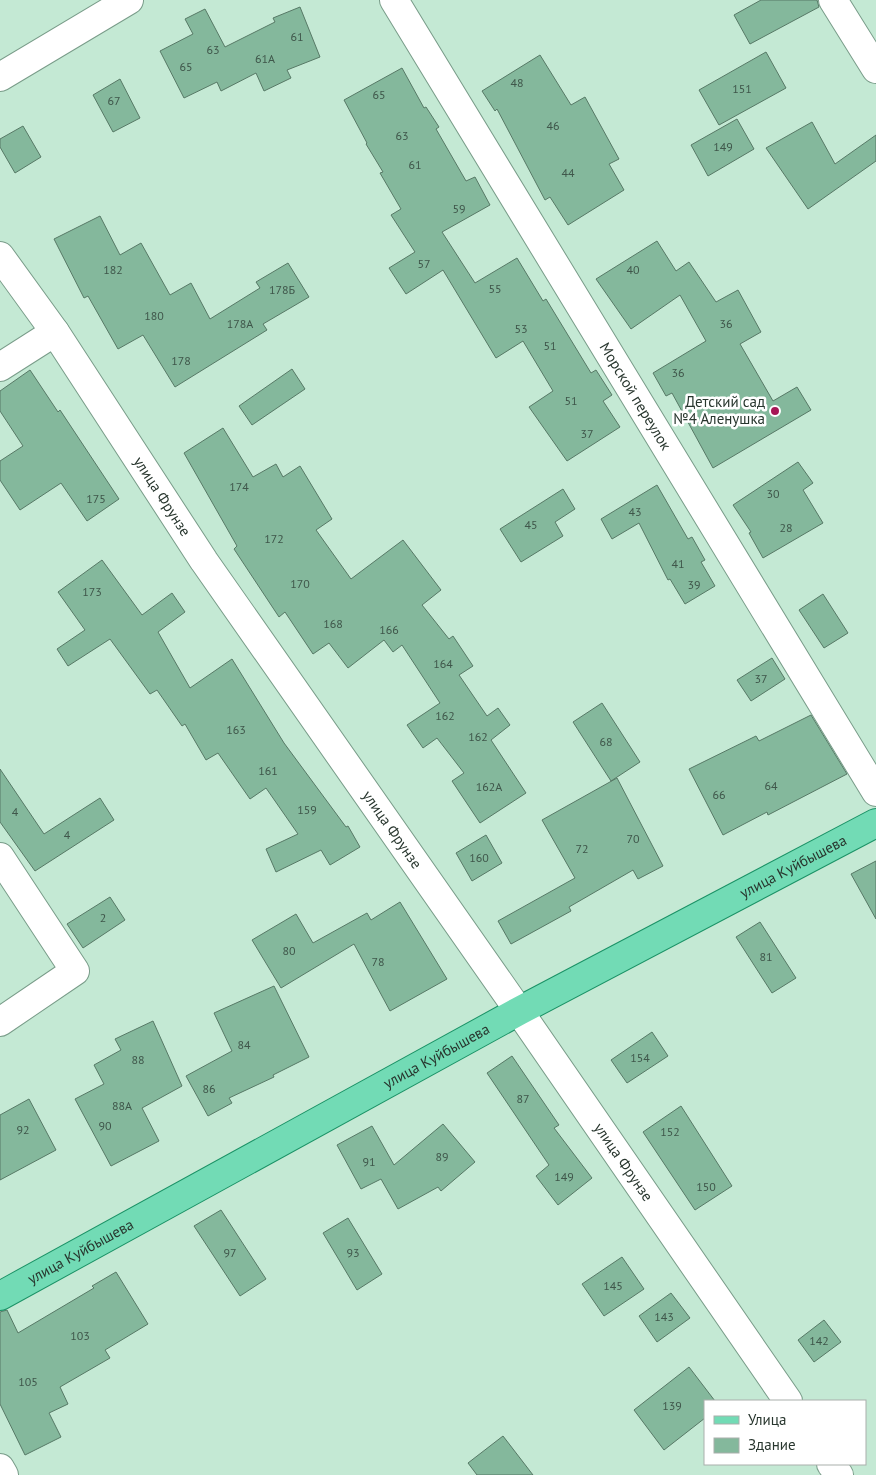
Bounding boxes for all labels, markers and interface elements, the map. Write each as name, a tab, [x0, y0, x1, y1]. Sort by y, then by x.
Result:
house number: 61	[290, 29, 304, 44]
house number: 63	[206, 42, 220, 57]
house number: 61А	[255, 51, 275, 66]
house number: 65	[179, 59, 193, 74]
house number: 48	[510, 75, 524, 90]
house number: 151	[732, 81, 752, 96]
house number: 65	[372, 87, 386, 102]
house number: 67	[107, 93, 121, 108]
house number: 46	[546, 118, 560, 133]
house number: 63	[395, 128, 409, 143]
house number: 149	[713, 139, 733, 154]
house number: 61	[408, 157, 422, 172]
house number: 44	[561, 165, 575, 180]
house number: 59	[452, 201, 466, 216]
house number: 57	[417, 256, 431, 271]
house number: 182	[103, 262, 123, 277]
house number: 40	[626, 262, 640, 277]
house number: 55	[488, 281, 502, 296]
house number: 178Б	[269, 282, 296, 297]
house number: 180	[144, 308, 164, 323]
house number: 178А	[227, 316, 253, 331]
house number: 36	[719, 316, 733, 331]
house number: 53	[514, 321, 528, 336]
house number: 51	[543, 338, 557, 353]
street label: Морской переулок	[596, 339, 676, 454]
house number: 178	[171, 353, 191, 368]
house number: 36	[671, 365, 685, 380]
place label: Детский сад №4 Аленушка	[673, 392, 765, 428]
house number: 51	[564, 393, 578, 408]
marker: Детский сад №4 Аленушка	[769, 405, 781, 417]
house number: 37	[580, 426, 594, 441]
street label: улица Фрунзе	[130, 453, 195, 540]
house number: 174	[229, 479, 249, 494]
house number: 30	[766, 486, 780, 501]
house number: 175	[86, 491, 106, 506]
house number: 43	[628, 504, 642, 519]
house number: 45	[524, 517, 538, 532]
house number: 28	[779, 520, 793, 535]
house number: 172	[264, 531, 284, 546]
house number: 41	[671, 556, 685, 571]
house number: 170	[290, 576, 310, 591]
house number: 39	[687, 577, 701, 592]
house number: 173	[82, 584, 102, 599]
house number: 168	[323, 616, 343, 631]
house number: 166	[379, 622, 399, 637]
house number: 164	[433, 656, 453, 671]
house number: 37	[754, 671, 768, 686]
house number: 162	[435, 708, 455, 723]
house number: 163	[226, 722, 246, 737]
house number: 162	[468, 729, 488, 744]
house number: 68	[599, 734, 613, 749]
house number: 161	[258, 763, 278, 778]
house number: 64	[764, 778, 778, 793]
house number: 162А	[476, 779, 502, 794]
street label: улица Фрунзе	[359, 787, 426, 872]
house number: 66	[712, 787, 726, 802]
house number: 159	[297, 802, 317, 817]
house number: 4	[12, 804, 19, 819]
house number: 4	[64, 827, 71, 842]
street label: улица Куйбышева	[736, 830, 850, 902]
house number: 70	[626, 831, 640, 846]
house number: 72	[575, 841, 589, 856]
house number: 160	[469, 850, 489, 865]
house number: 2	[100, 910, 106, 925]
house number: 80	[282, 943, 296, 958]
house number: 81	[759, 949, 773, 964]
house number: 78	[371, 954, 385, 969]
street label: улица Куйбышева	[380, 1019, 493, 1093]
house number: 84	[237, 1037, 251, 1052]
house number: 154	[630, 1050, 650, 1065]
house number: 88	[131, 1052, 145, 1067]
house number: 86	[202, 1081, 216, 1096]
house number: 87	[516, 1091, 530, 1106]
house number: 88А	[112, 1098, 132, 1113]
house number: 90	[98, 1118, 112, 1133]
street label: улица Фрунзе	[590, 1119, 657, 1205]
house number: 92	[16, 1122, 30, 1137]
house number: 152	[660, 1124, 680, 1139]
house number: 89	[435, 1149, 449, 1164]
house number: 91	[362, 1154, 376, 1169]
house number: 149	[554, 1169, 574, 1184]
house number: 150	[696, 1179, 716, 1194]
street label: улица Куйбышева	[24, 1215, 137, 1288]
house number: 97	[223, 1245, 237, 1260]
house number: 93	[346, 1245, 360, 1260]
house number: 145	[603, 1278, 623, 1293]
house number: 143	[654, 1309, 674, 1324]
house number: 103	[70, 1328, 90, 1343]
house number: 142	[809, 1333, 829, 1348]
house number: 105	[18, 1374, 38, 1389]
house number: 139	[662, 1398, 682, 1413]
legend	[704, 1400, 866, 1465]
text: Улица	[748, 1410, 786, 1429]
text: Здание	[748, 1435, 796, 1454]

